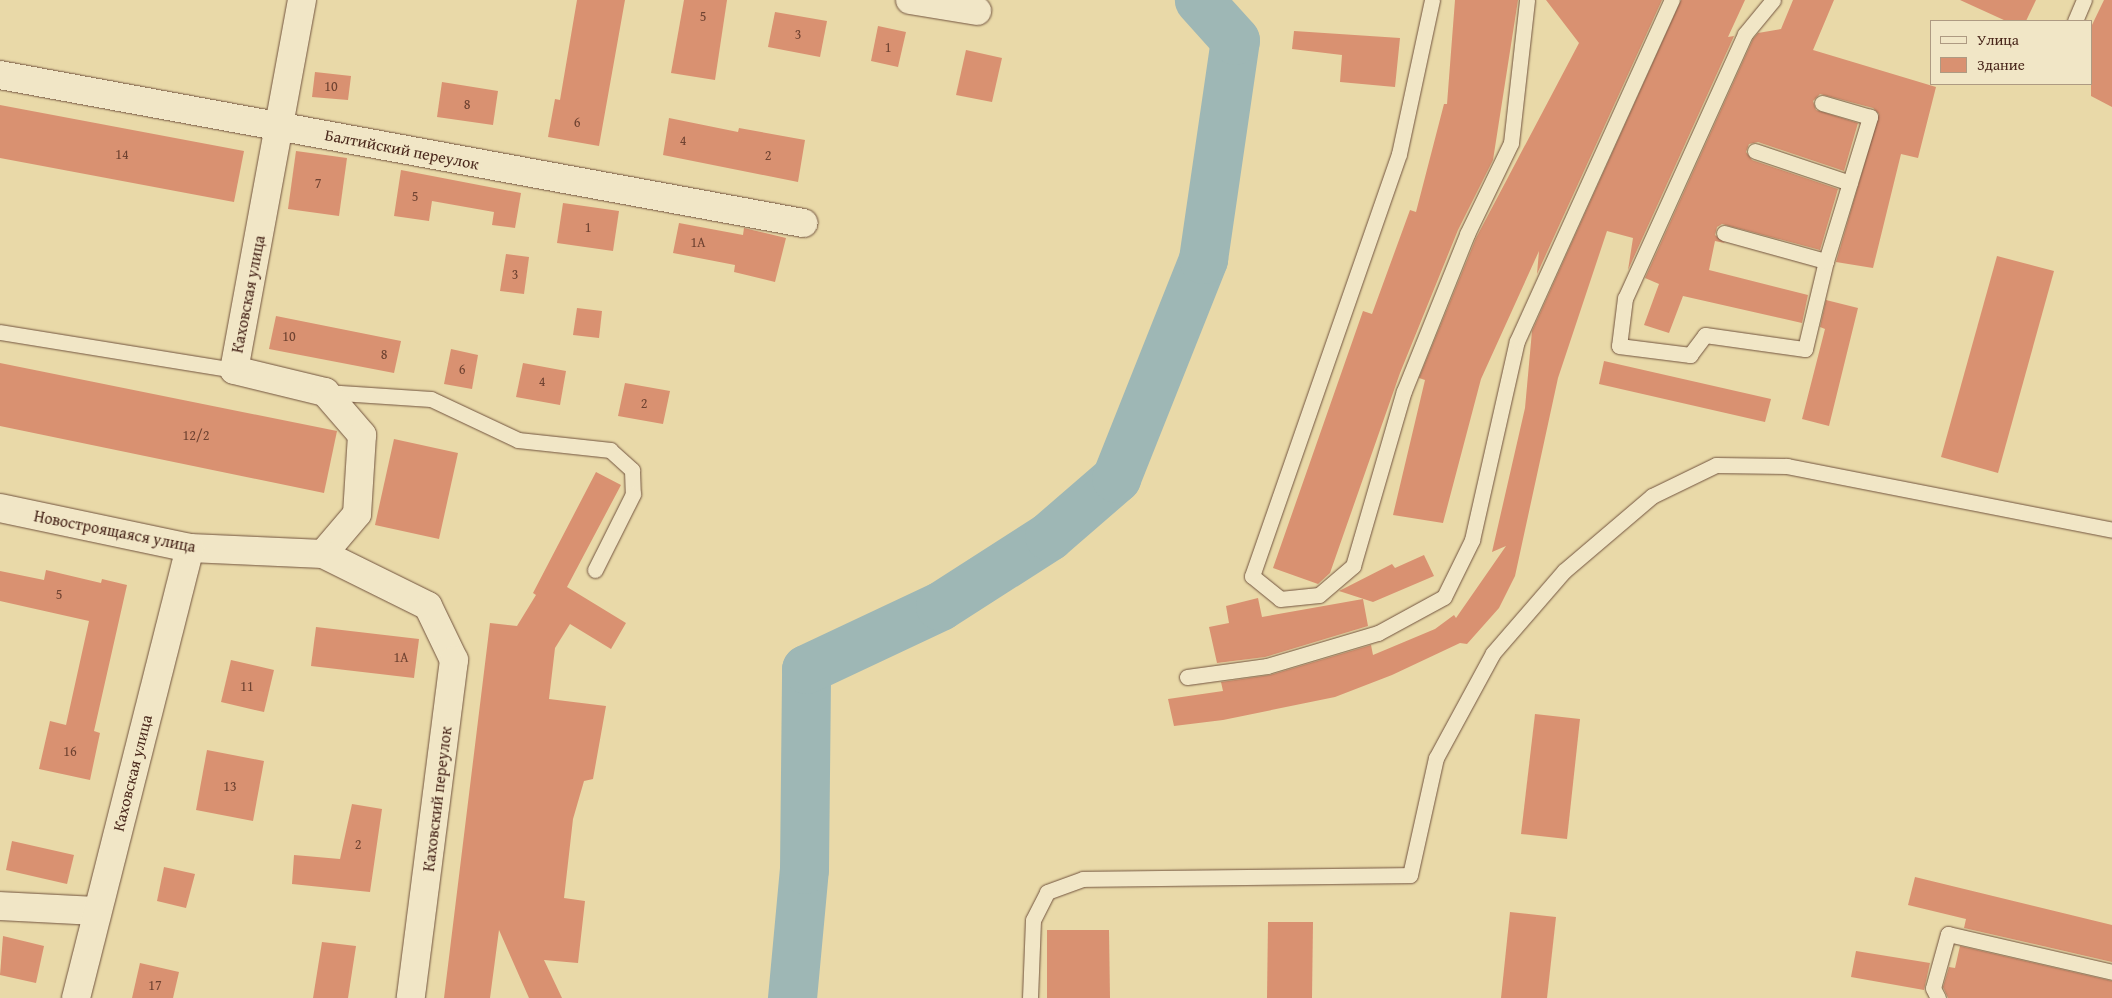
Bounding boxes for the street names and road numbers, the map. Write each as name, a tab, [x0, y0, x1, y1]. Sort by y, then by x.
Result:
street label: Балтийский переулок	[323, 125, 481, 173]
street label: Каховская улица	[227, 234, 269, 354]
street label: Новостроящаяся улица	[32, 506, 198, 556]
street label: Каховская улица	[108, 713, 156, 833]
street label: Каховский переулок	[419, 725, 455, 873]

